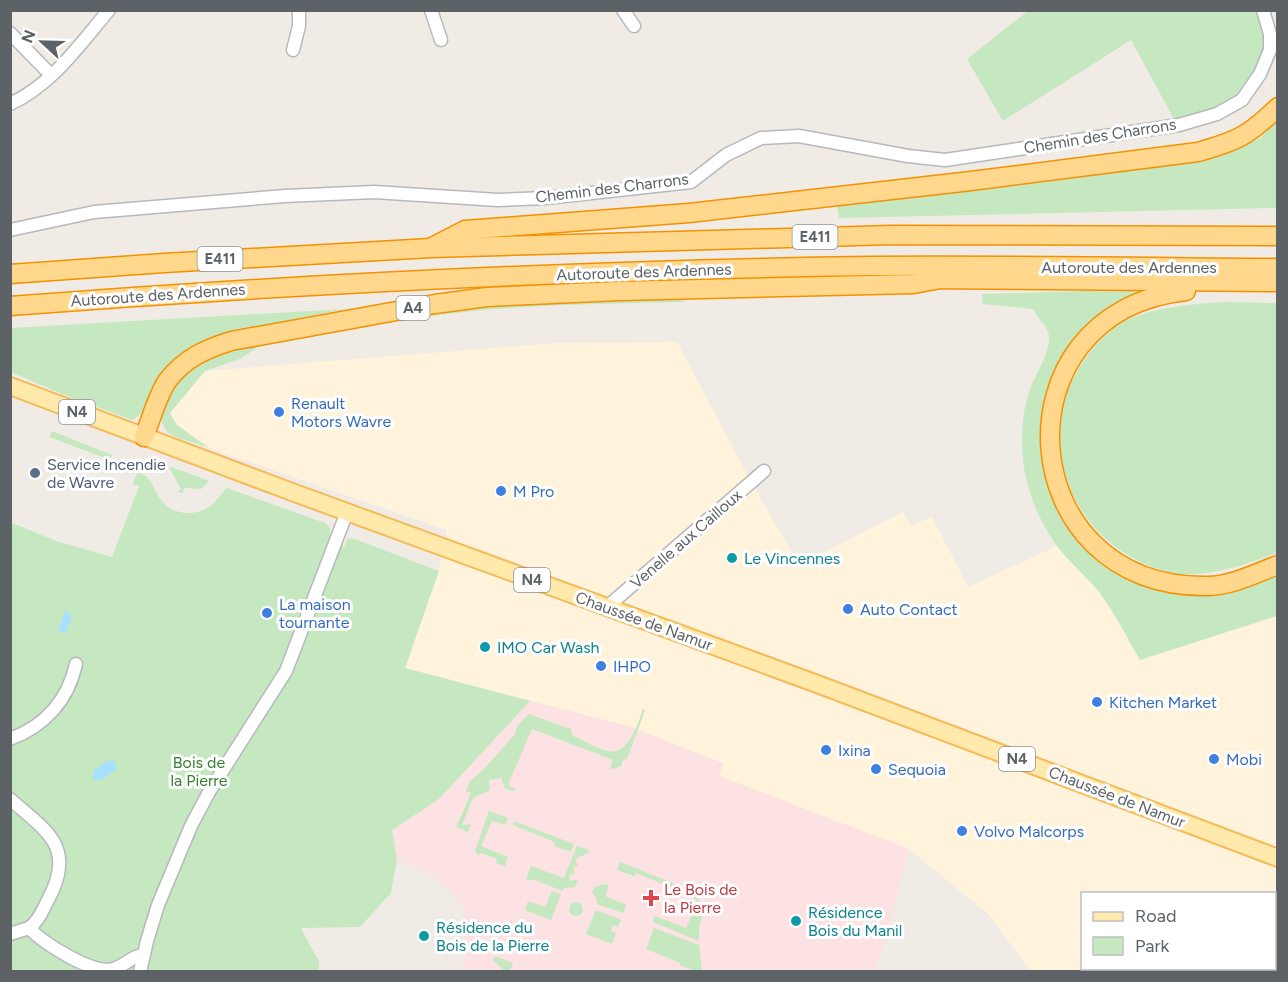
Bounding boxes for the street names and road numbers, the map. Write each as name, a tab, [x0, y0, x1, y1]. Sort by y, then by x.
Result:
street label: Chemin des Charrons	[1022, 115, 1178, 157]
street label: Chemin des Charrons	[534, 169, 690, 207]
road number: E411	[792, 225, 838, 249]
road number: E411	[198, 247, 242, 271]
street label: Autoroute des Ardennes	[1041, 258, 1217, 277]
street label: Autoroute des Ardennes	[556, 259, 732, 285]
street label: Autoroute des Ardennes	[70, 279, 246, 311]
road number: A4	[396, 296, 430, 320]
road number: N4	[59, 400, 95, 424]
street label: Venelle aux Cailloux	[626, 485, 746, 593]
road number: N4	[514, 568, 550, 592]
street label: Chaussée de Namur	[573, 587, 716, 655]
road number: N4	[999, 747, 1035, 771]
street label: Chaussée de Namur	[1046, 762, 1188, 832]

